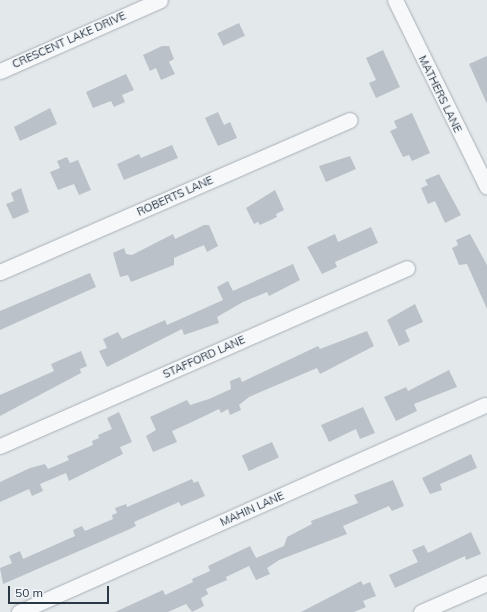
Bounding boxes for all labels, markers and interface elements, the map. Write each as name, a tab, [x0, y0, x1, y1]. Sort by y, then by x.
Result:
street label: CRESCENT LAKE DRIVE	[10, 9, 128, 71]
street label: MATHERS LANE	[416, 53, 464, 135]
street label: ROBERTS LANE	[135, 173, 215, 219]
street label: STAFFORD LANE	[161, 333, 247, 381]
street label: MAHIN LANE	[218, 489, 286, 529]
scale bar	[10, 578, 111, 604]
text: 50 m	[15, 585, 43, 600]

